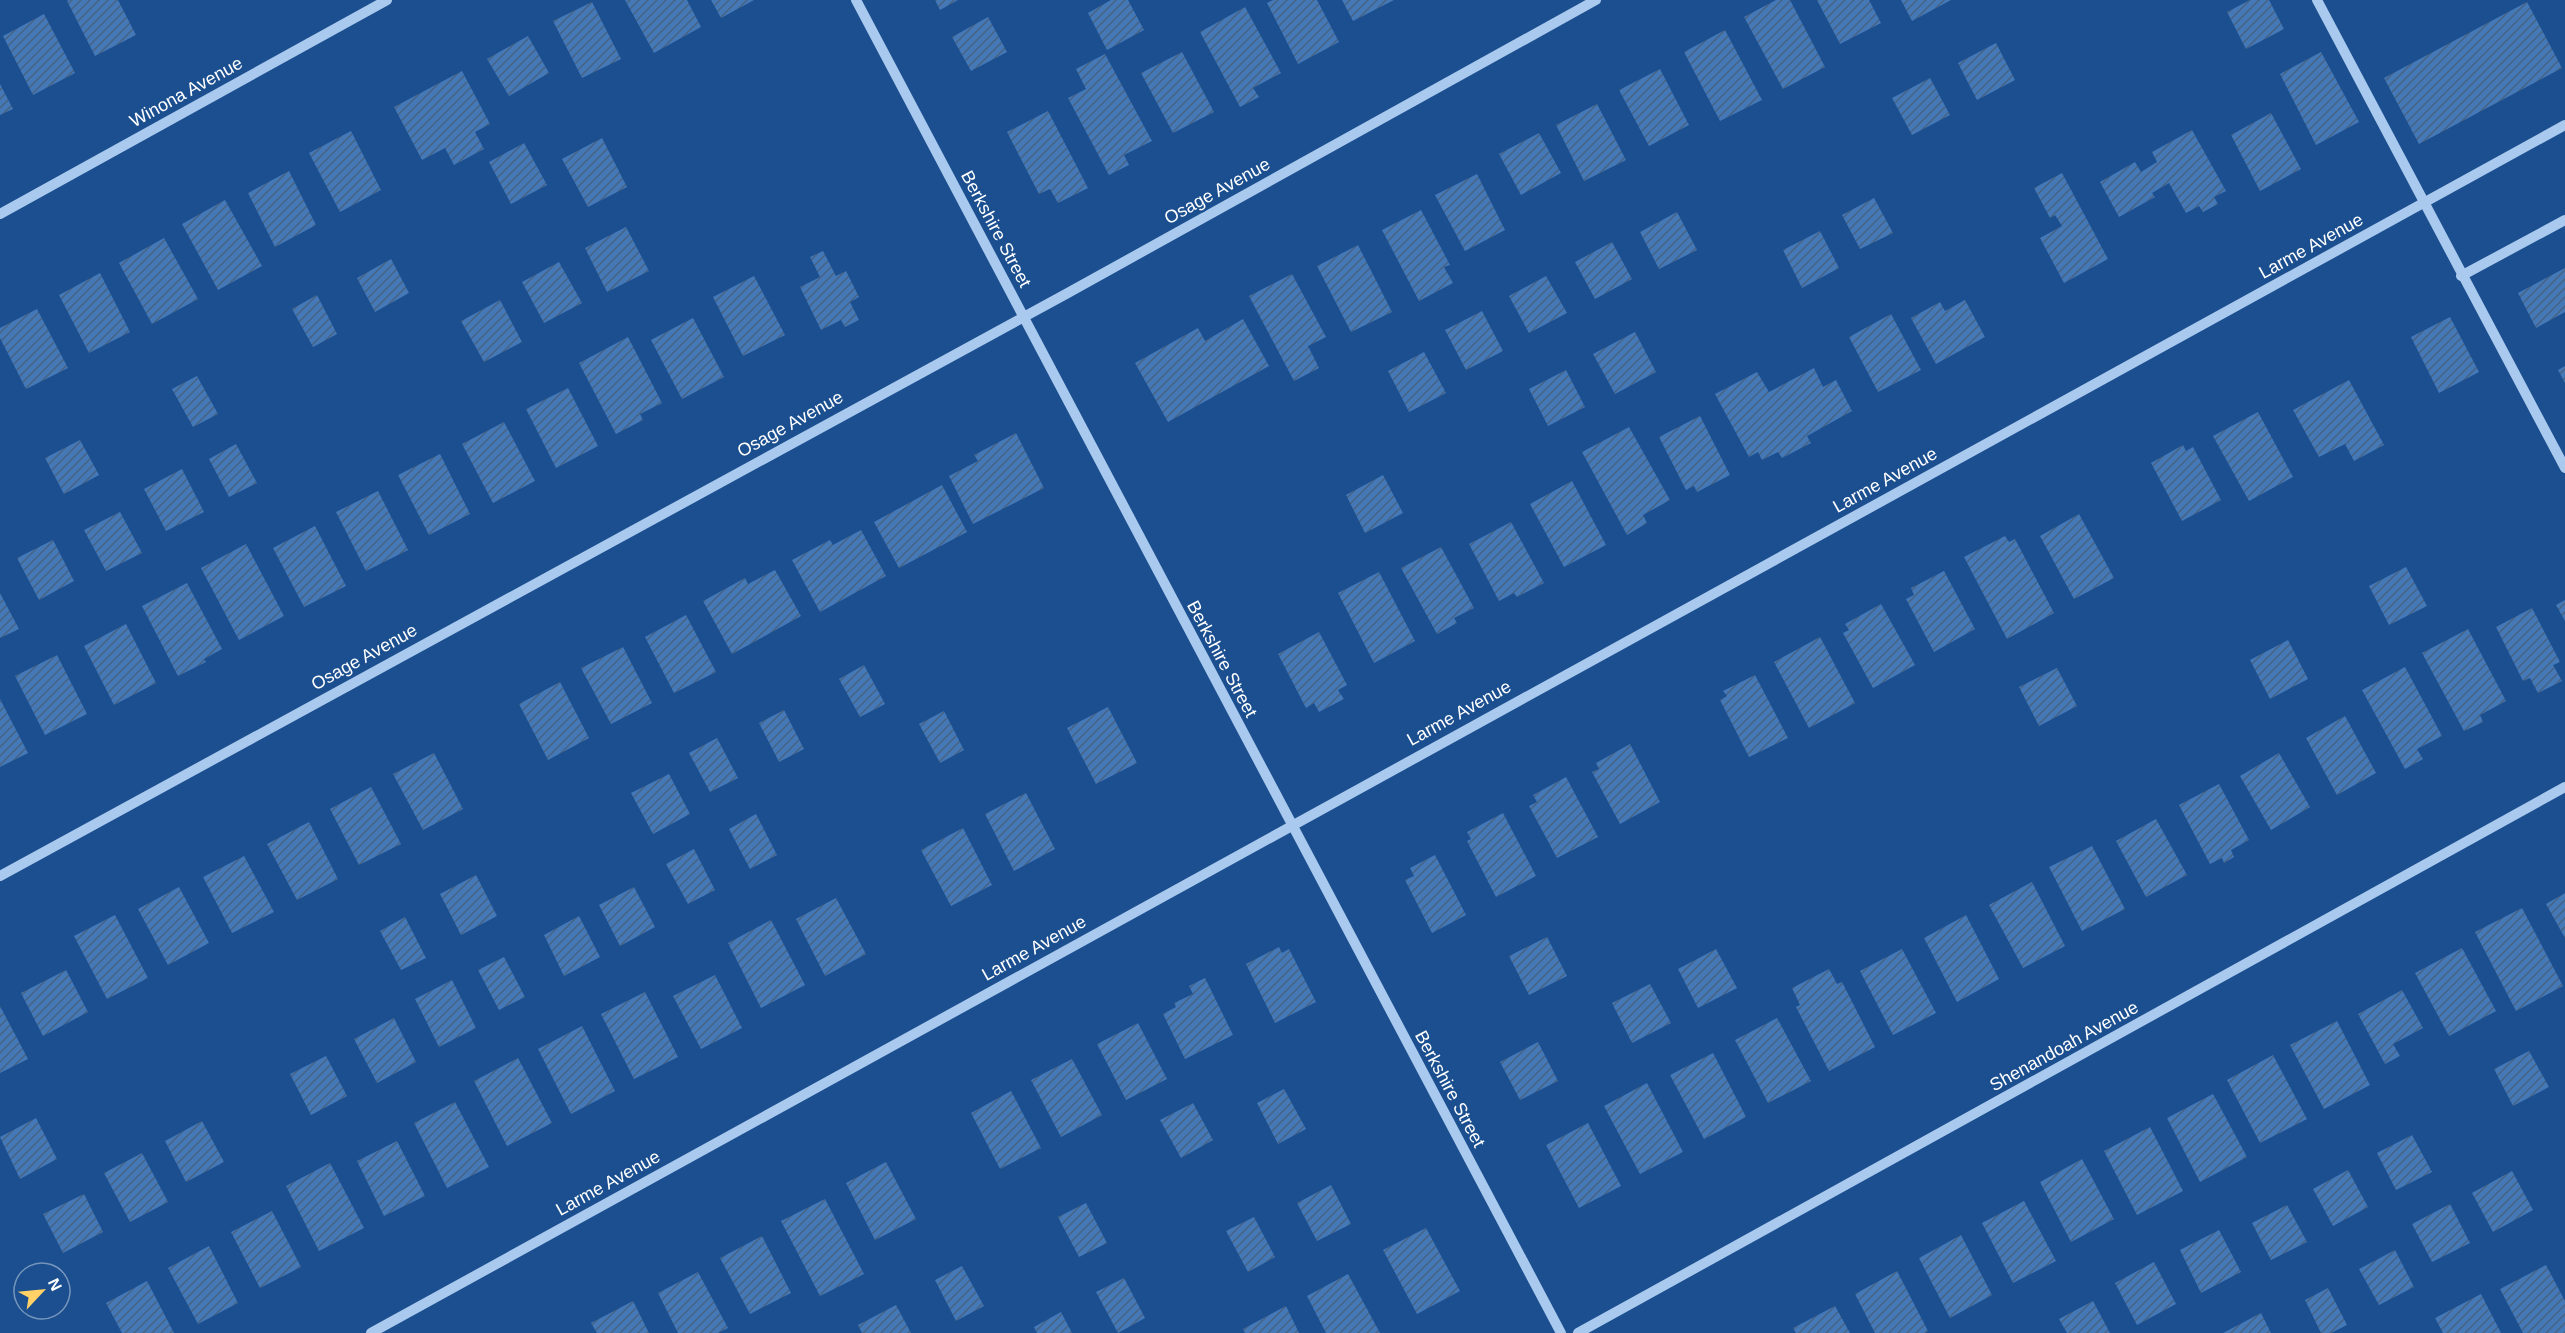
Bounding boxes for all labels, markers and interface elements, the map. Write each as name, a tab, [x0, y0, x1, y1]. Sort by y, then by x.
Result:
street label: Winona Avenue	[126, 53, 246, 131]
street label: Osage Avenue	[1161, 154, 1273, 228]
street label: Berkshire Street	[957, 167, 1035, 291]
street label: Larme Avenue	[2256, 209, 2366, 283]
street label: Osage Avenue	[734, 387, 846, 461]
street label: Larme Avenue	[1830, 443, 1940, 517]
street label: Berkshire Street	[1183, 597, 1261, 721]
street label: Osage Avenue	[308, 620, 420, 694]
street label: Larme Avenue	[1404, 676, 1514, 750]
street label: Larme Avenue	[979, 911, 1089, 985]
street label: Shenandoah Avenue	[1986, 997, 2142, 1095]
street label: Berkshire Street	[1411, 1027, 1489, 1151]
street label: Larme Avenue	[553, 1146, 663, 1220]
north arrow	[12, 1261, 72, 1321]
text: N	[45, 1276, 65, 1294]

